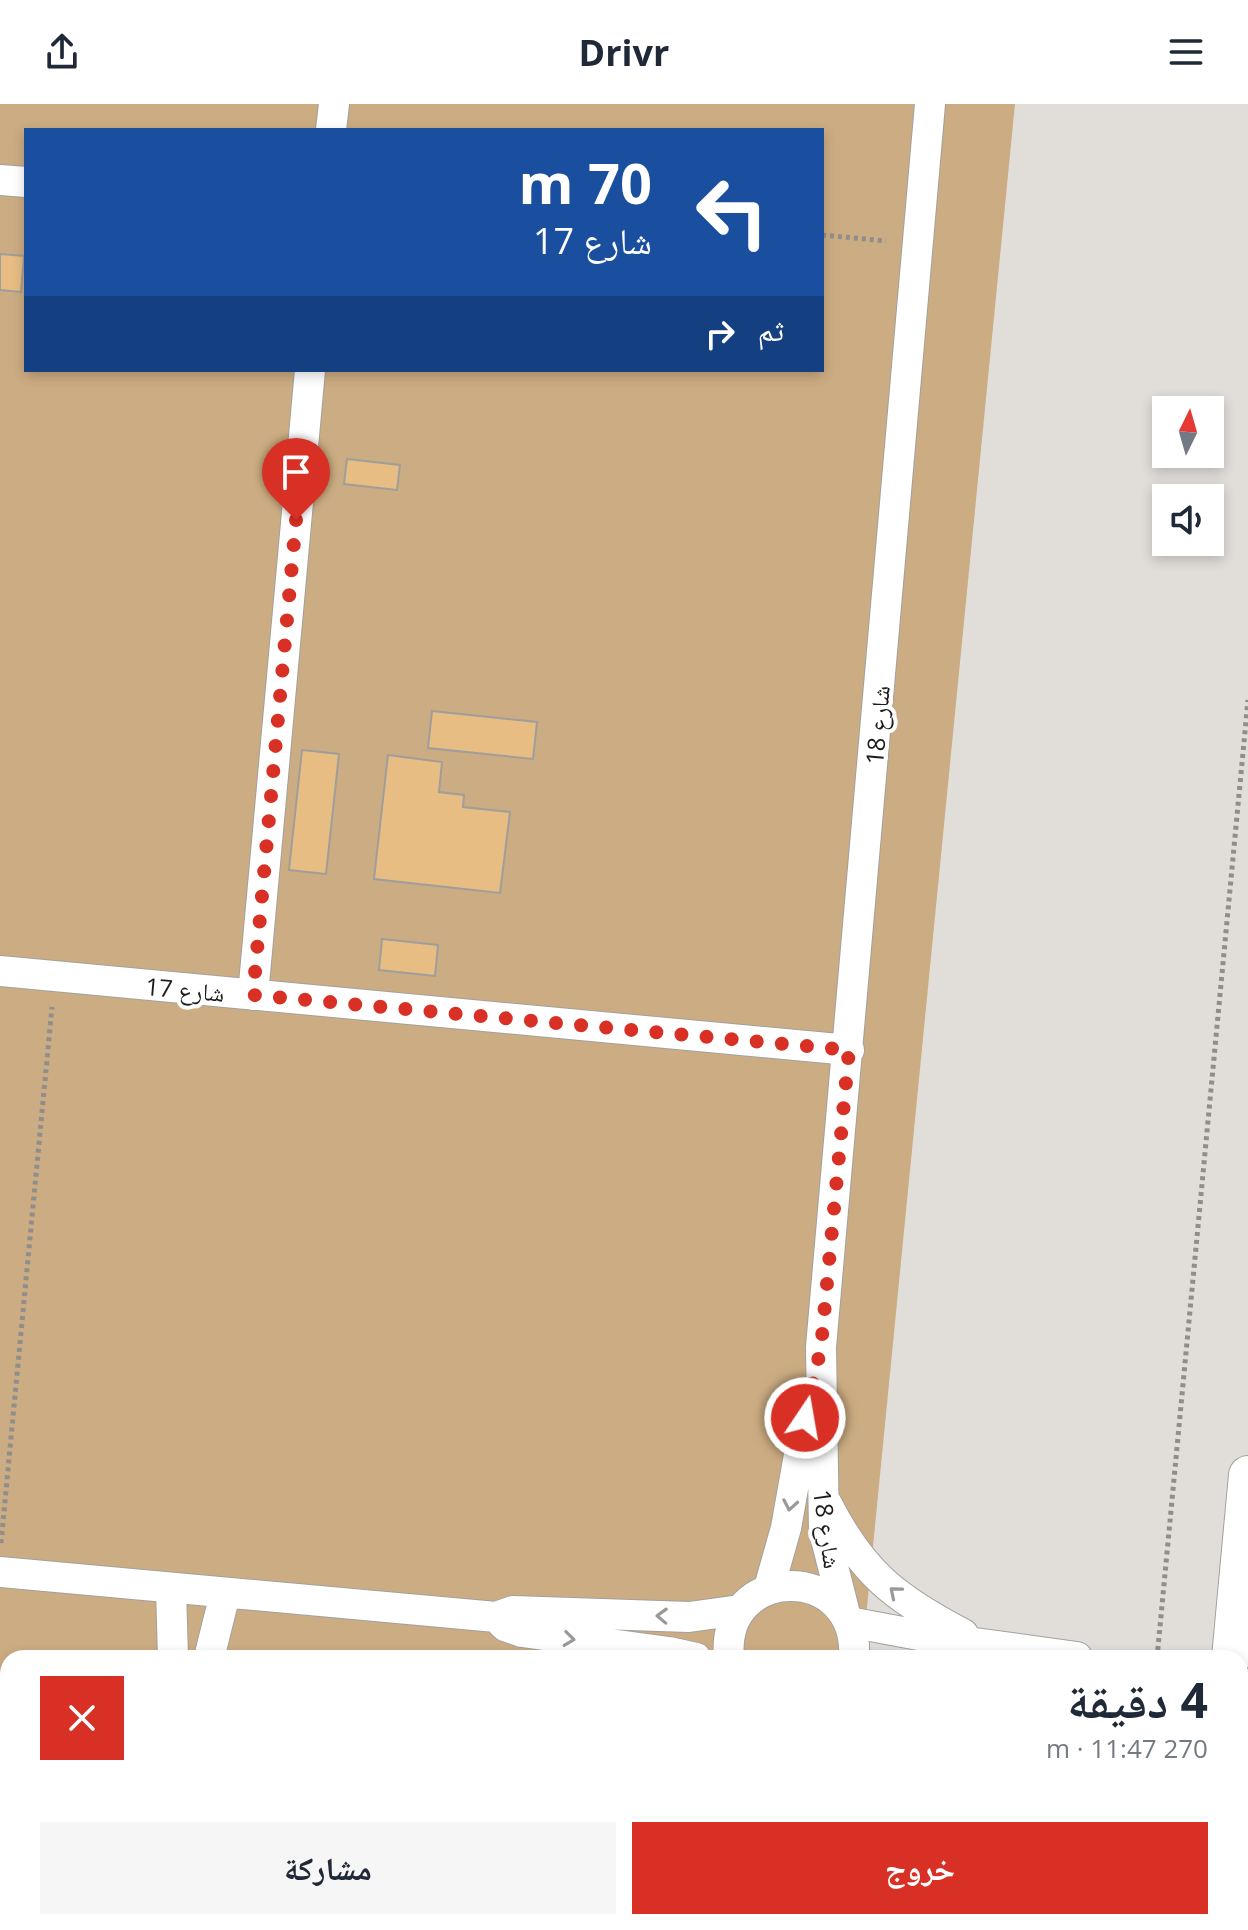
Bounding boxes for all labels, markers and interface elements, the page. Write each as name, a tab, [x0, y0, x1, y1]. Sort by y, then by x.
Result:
text: Drivr	[579, 28, 669, 77]
icon: share	[40, 30, 84, 74]
icon: menu	[1164, 30, 1208, 74]
text: 70 m	[518, 144, 652, 220]
icon: left	[680, 160, 784, 264]
text: شارع 17	[533, 216, 652, 265]
text: ثم	[758, 309, 784, 350]
icon: right	[698, 312, 742, 356]
north arrow	[1152, 396, 1224, 468]
map controls	[1152, 396, 1224, 556]
pin	[262, 438, 330, 520]
icon: arrive	[274, 450, 318, 494]
button: sound	[1152, 484, 1224, 556]
street label: شارع 18	[857, 684, 897, 766]
street label: شارع 17	[144, 969, 226, 1009]
position arrow	[763, 1376, 847, 1460]
street label: شارع 18	[806, 1487, 850, 1571]
one-way arrow	[782, 1499, 799, 1512]
one-way arrow	[889, 1587, 904, 1602]
one-way arrow	[655, 1608, 668, 1625]
one-way arrow	[563, 1630, 576, 1647]
text: 4 دقيقة	[1067, 1667, 1208, 1732]
button: close	[40, 1676, 124, 1760]
text: 270 m · 11:47	[1046, 1730, 1208, 1766]
button: مشاركة	[40, 1822, 616, 1914]
button: خروج	[632, 1822, 1208, 1914]

